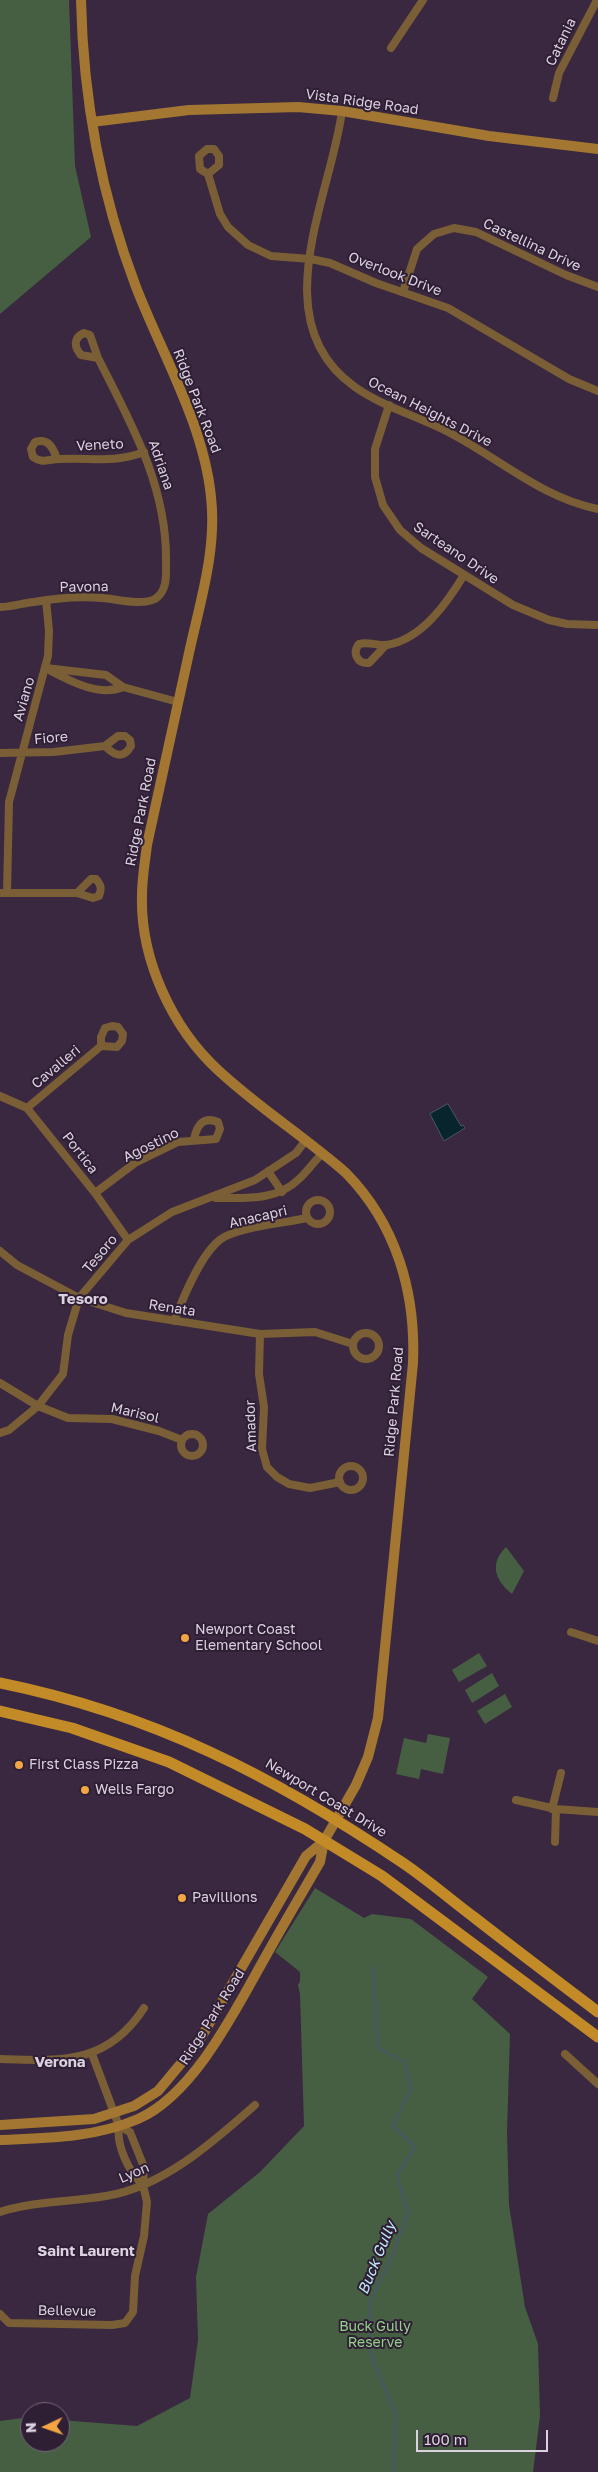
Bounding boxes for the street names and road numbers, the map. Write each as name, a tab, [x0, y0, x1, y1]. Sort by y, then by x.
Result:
street label: Catania	[542, 15, 580, 69]
street label: Vista Ridge Road	[304, 86, 420, 118]
street label: Castellina Drive	[480, 215, 584, 275]
street label: Overlook Drive	[346, 248, 444, 300]
street label: Ridge Park Road	[169, 347, 225, 455]
street label: Ocean Heights Drive	[365, 373, 495, 451]
street label: Veneto	[76, 435, 124, 455]
street label: Adriana	[145, 438, 177, 492]
street label: Sarteano Drive	[410, 518, 502, 588]
street label: Pavona	[59, 578, 109, 596]
street label: Aviano	[10, 675, 38, 723]
street label: Fiore	[33, 728, 69, 748]
street label: Ridge Park Road	[122, 756, 160, 868]
street label: Cavalleri	[28, 1042, 84, 1092]
street label: Agostino	[120, 1124, 182, 1166]
street label: Portica	[59, 1129, 101, 1177]
street label: Anacapri	[227, 1202, 289, 1232]
street label: Tesoro	[79, 1231, 121, 1277]
street label: Renata	[147, 1296, 197, 1320]
street label: Ridge Park Road	[381, 1346, 407, 1458]
street label: Marisol	[109, 1399, 161, 1427]
street label: Amador	[242, 1400, 260, 1452]
street label: Newport Coast Drive	[262, 1755, 390, 1841]
street label: Ridge Park Road	[176, 1966, 248, 2068]
street label: Lyon	[116, 2159, 152, 2187]
street label: Bellevue	[38, 2302, 96, 2320]

